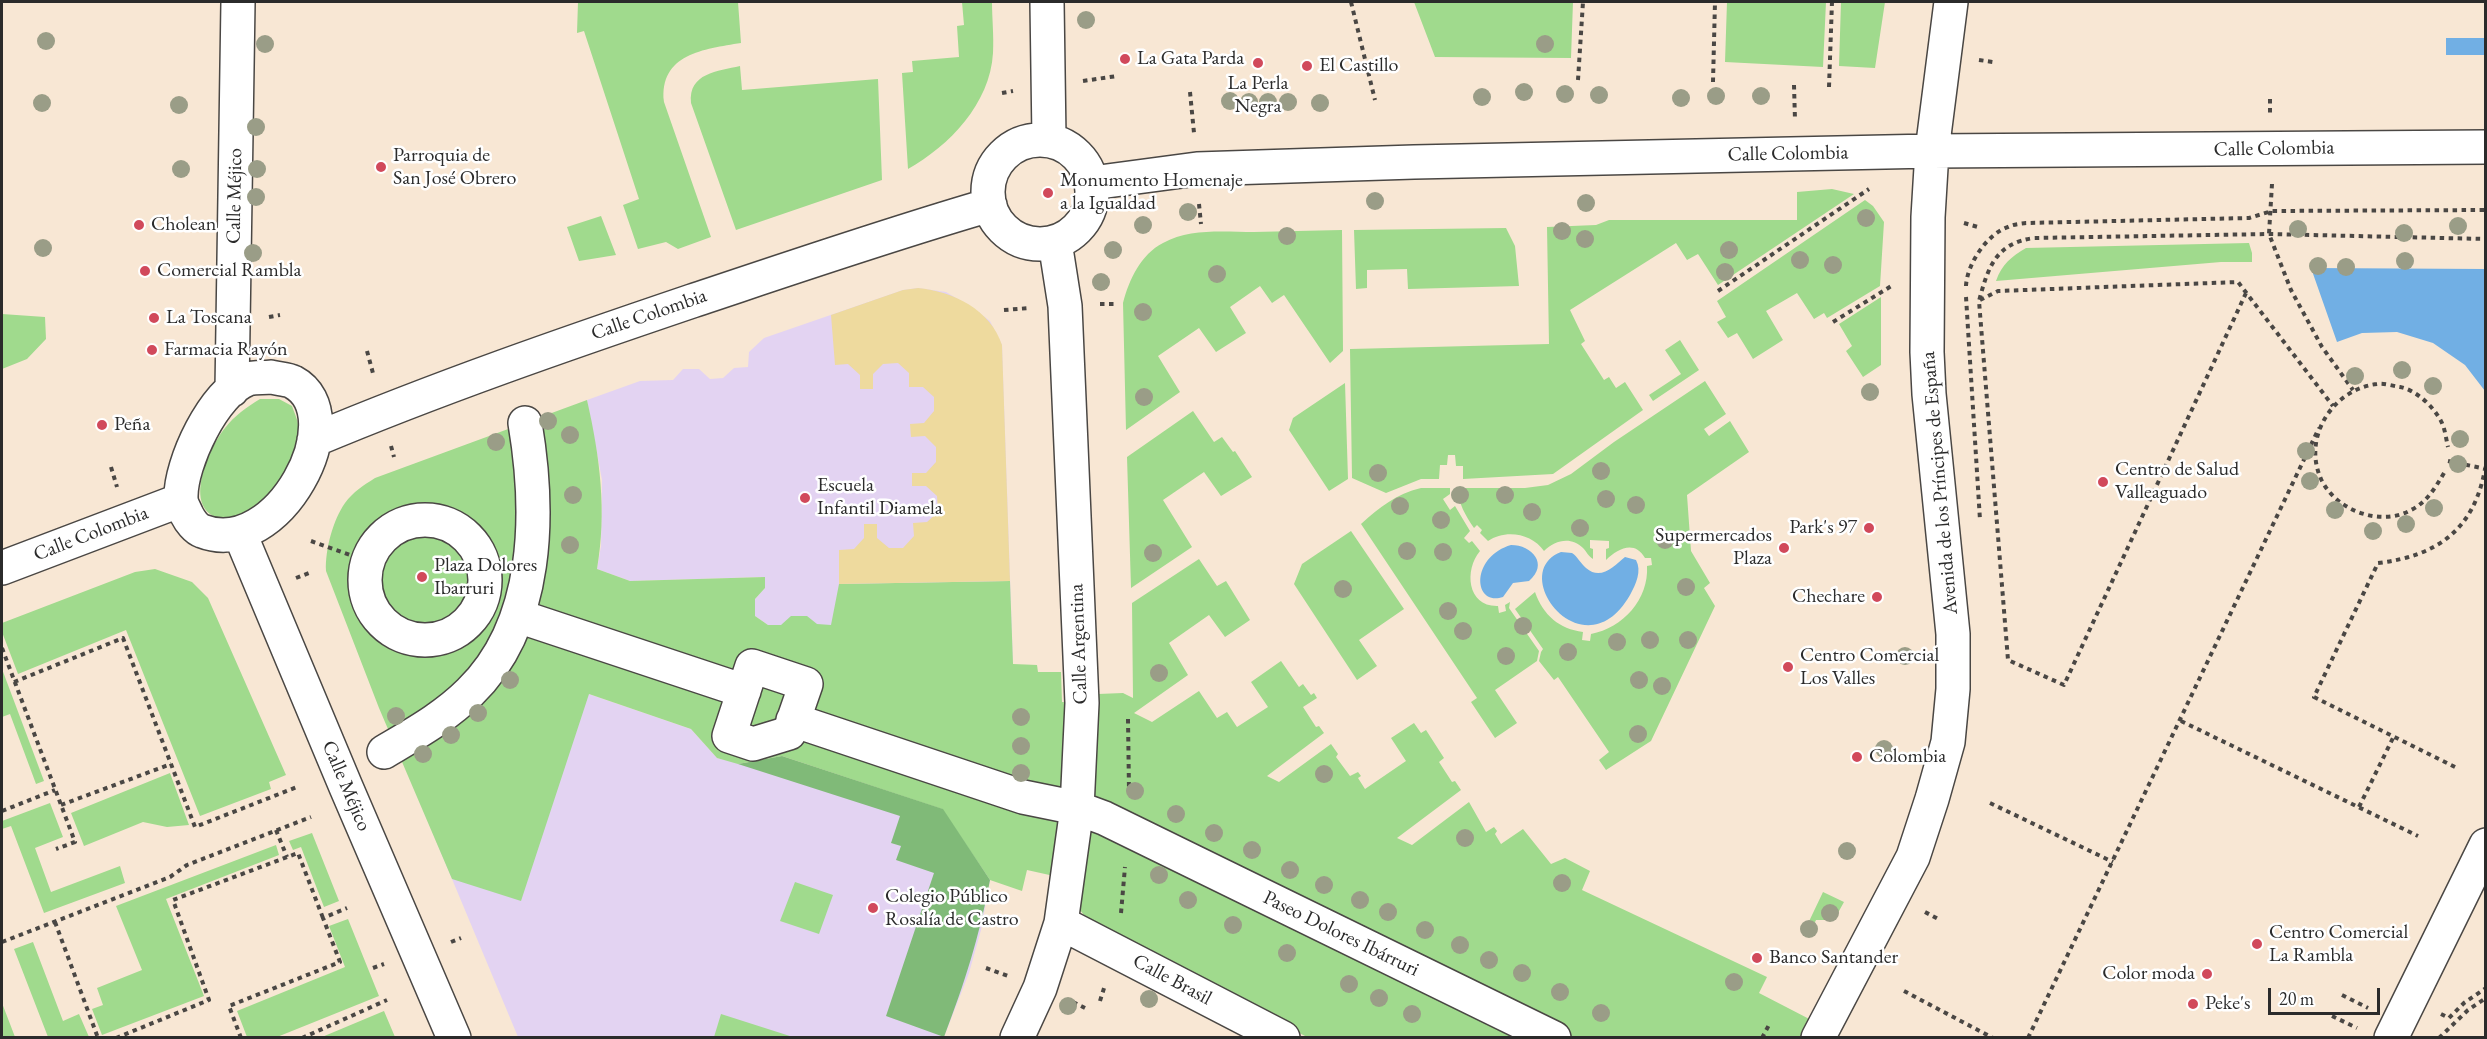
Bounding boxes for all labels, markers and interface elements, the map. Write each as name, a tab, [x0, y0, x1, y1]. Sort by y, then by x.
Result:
place label: La Gata Parda	[1137, 47, 1244, 71]
marker: La Gata Parda	[1118, 52, 1132, 66]
place label: El Castillo	[1319, 54, 1398, 78]
marker: La Perla Negra	[1251, 56, 1265, 70]
marker: El Castillo	[1300, 59, 1314, 73]
place label: La Perla Negra	[1228, 72, 1288, 119]
street label: Calle Colombia	[2213, 136, 2335, 162]
street label: Calle Colombia	[1727, 141, 1849, 167]
place label: Parroquia de San José Obrero	[393, 144, 516, 191]
street label: Calle Méjico	[222, 148, 248, 244]
marker: Parroquia de San José Obrero	[374, 160, 388, 174]
place label: Monumento Homenaje a la Igualdad	[1060, 169, 1243, 216]
marker: Monumento Homenaje a la Igualdad	[1041, 186, 1055, 200]
place label: Cholean	[151, 213, 216, 237]
marker: Cholean	[132, 218, 146, 232]
place label: Comercial Rambla	[157, 259, 302, 283]
marker: Comercial Rambla	[138, 264, 152, 278]
street label: Calle Colombia	[588, 284, 710, 346]
place label: La Toscana	[166, 306, 252, 330]
marker: La Toscana	[147, 311, 161, 325]
place label: Farmacia Rayón	[164, 338, 288, 362]
marker: Farmacia Rayón	[145, 343, 159, 357]
street label: Avenida de los Príncipes de España	[1917, 350, 1963, 616]
place label: Peña	[114, 413, 150, 437]
marker: Peña	[95, 418, 109, 432]
place label: Centro de Salud Valleaguado	[2115, 458, 2239, 505]
place label: Escuela Infantil Diamela	[817, 474, 943, 521]
marker: Centro de Salud Valleaguado	[2096, 475, 2110, 489]
marker: Escuela Infantil Diamela	[798, 491, 812, 505]
street label: Calle Colombia	[30, 501, 152, 567]
place label: Park's 97	[1789, 516, 1857, 540]
marker: Park's 97	[1862, 521, 1876, 535]
place label: Supermercados Plaza	[1655, 524, 1772, 571]
marker: Supermercados Plaza	[1777, 541, 1791, 555]
place label: Plaza Dolores Ibarruri	[434, 554, 537, 601]
marker: Plaza Dolores Ibarruri	[415, 570, 429, 584]
street label: Calle Argentina	[1065, 583, 1093, 705]
place label: Chechare	[1792, 585, 1865, 609]
marker: Chechare	[1870, 590, 1884, 604]
place label: Centro Comercial Los Valles	[1800, 644, 1939, 691]
marker: Centro Comercial Los Valles	[1781, 660, 1795, 674]
street label: Calle Méjico	[316, 737, 376, 835]
place label: Colombia	[1869, 745, 1946, 769]
marker: Colombia	[1850, 750, 1864, 764]
place label: Colegio Público Rosalía de Castro	[885, 885, 1019, 932]
street label: Paseo Dolores Ibárruri	[1259, 886, 1423, 982]
marker: Colegio Público Rosalía de Castro	[866, 901, 880, 915]
place label: Centro Comercial La Rambla	[2269, 921, 2408, 968]
marker: Centro Comercial La Rambla	[2250, 937, 2264, 951]
place label: Banco Santander	[1769, 946, 1898, 970]
street label: Calle Brasil	[1128, 949, 1216, 1011]
marker: Banco Santander	[1750, 951, 1764, 965]
place label: Color moda	[2102, 962, 2195, 986]
marker: Color moda	[2200, 967, 2214, 981]
scale bar	[2271, 976, 2384, 1014]
text: 20 m	[2279, 987, 2314, 1010]
place label: Peke's	[2205, 992, 2250, 1016]
marker: Peke's	[2186, 997, 2200, 1011]

